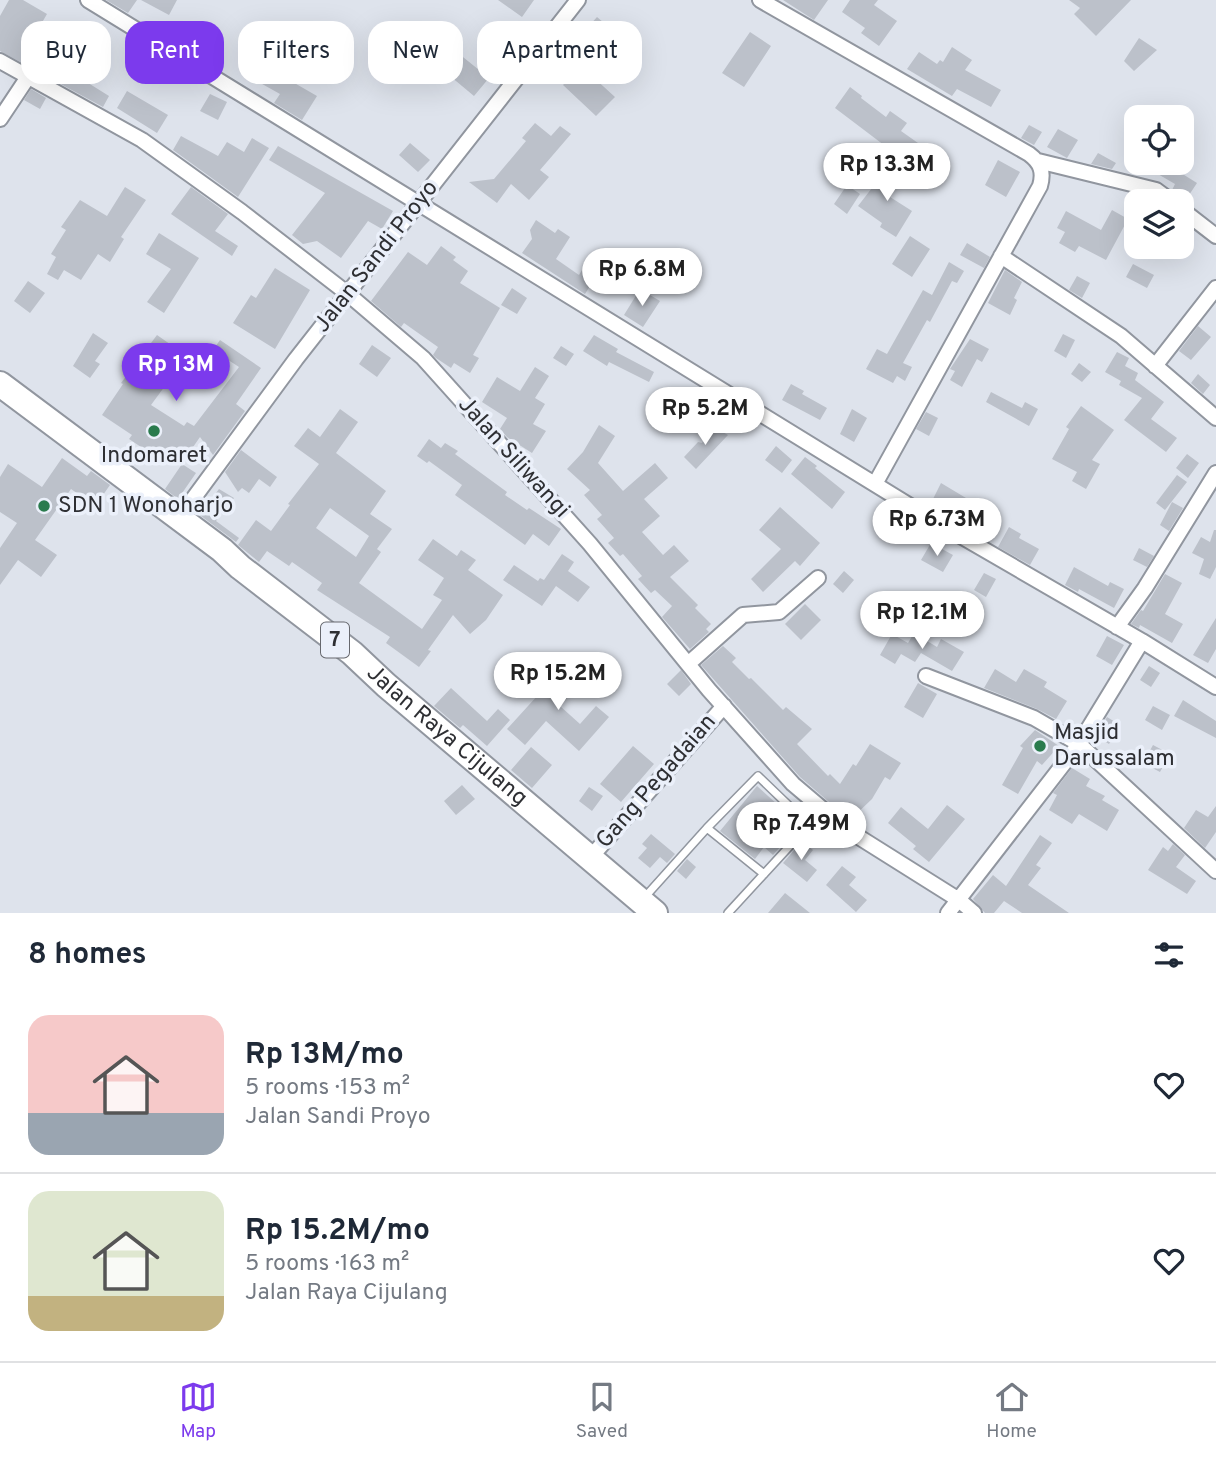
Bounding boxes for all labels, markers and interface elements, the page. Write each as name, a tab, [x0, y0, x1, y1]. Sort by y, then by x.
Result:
chip: Buy	[21, 21, 111, 84]
chip: Rent	[125, 21, 224, 84]
chip: Filters	[238, 21, 354, 84]
chip: New	[368, 21, 463, 84]
chip: Apartment	[477, 21, 642, 84]
map controls	[1124, 105, 1194, 259]
button: locate	[1124, 105, 1194, 175]
pin: Rp 13.3M	[815, 144, 959, 203]
text: Rp 13.3M	[839, 151, 935, 180]
street label: Jalan Sandi Proyo	[308, 175, 446, 339]
button: layers	[1124, 189, 1194, 259]
pin: Rp 6.8M	[577, 248, 707, 308]
text: Rp 6.8M	[598, 256, 686, 285]
pin: Rp 13M	[119, 344, 233, 403]
text: Rp 13M	[138, 351, 214, 380]
pin: Rp 5.2M	[640, 388, 770, 447]
street label: Jalan Siliwangi	[451, 391, 575, 525]
text: Rp 5.2M	[661, 395, 749, 424]
marker: Indomaret	[146, 423, 162, 439]
place label: Indomaret	[101, 442, 207, 471]
place label: SDN 1 Wonoharjo	[58, 492, 233, 521]
marker: SDN 1 Wonoharjo	[36, 498, 52, 514]
pin: Rp 6.73M	[865, 498, 1009, 558]
text: Rp 6.73M	[889, 506, 985, 535]
pin: Rp 12.1M	[850, 592, 994, 651]
text: Rp 12.1M	[876, 599, 968, 628]
road number: 7	[321, 622, 349, 658]
pin: Rp 15.2M	[486, 652, 630, 712]
street label: Jalan Raya Cijulang	[360, 659, 533, 813]
text: Rp 15.2M	[510, 660, 606, 689]
street label: Gang Pegadaian	[591, 709, 723, 855]
place label: Masjid Darussalam	[1054, 719, 1175, 774]
marker: Masjid Darussalam	[1032, 738, 1048, 754]
pin: Rp 7.49M	[729, 802, 873, 862]
text: Rp 7.49M	[752, 810, 850, 839]
icon: filters	[1150, 936, 1188, 974]
text: 8 homes	[28, 937, 147, 974]
text: Rp 13M/mo	[245, 1037, 404, 1074]
icon: home	[84, 1043, 168, 1127]
icon: heart	[1150, 1066, 1188, 1104]
text: 5 rooms · 153 m²	[245, 1074, 410, 1103]
text: Jalan Sandi Proyo	[245, 1103, 431, 1132]
text: Rp 15.2M/mo	[245, 1213, 430, 1250]
icon: home	[84, 1219, 168, 1303]
icon: heart	[1150, 1242, 1188, 1280]
text: 5 rooms · 163 m²	[245, 1250, 409, 1279]
text: Jalan Raya Cijulang	[245, 1279, 448, 1308]
tab: Map	[179, 1378, 217, 1444]
tab: Saved	[576, 1378, 628, 1444]
tab: Home	[986, 1378, 1037, 1444]

